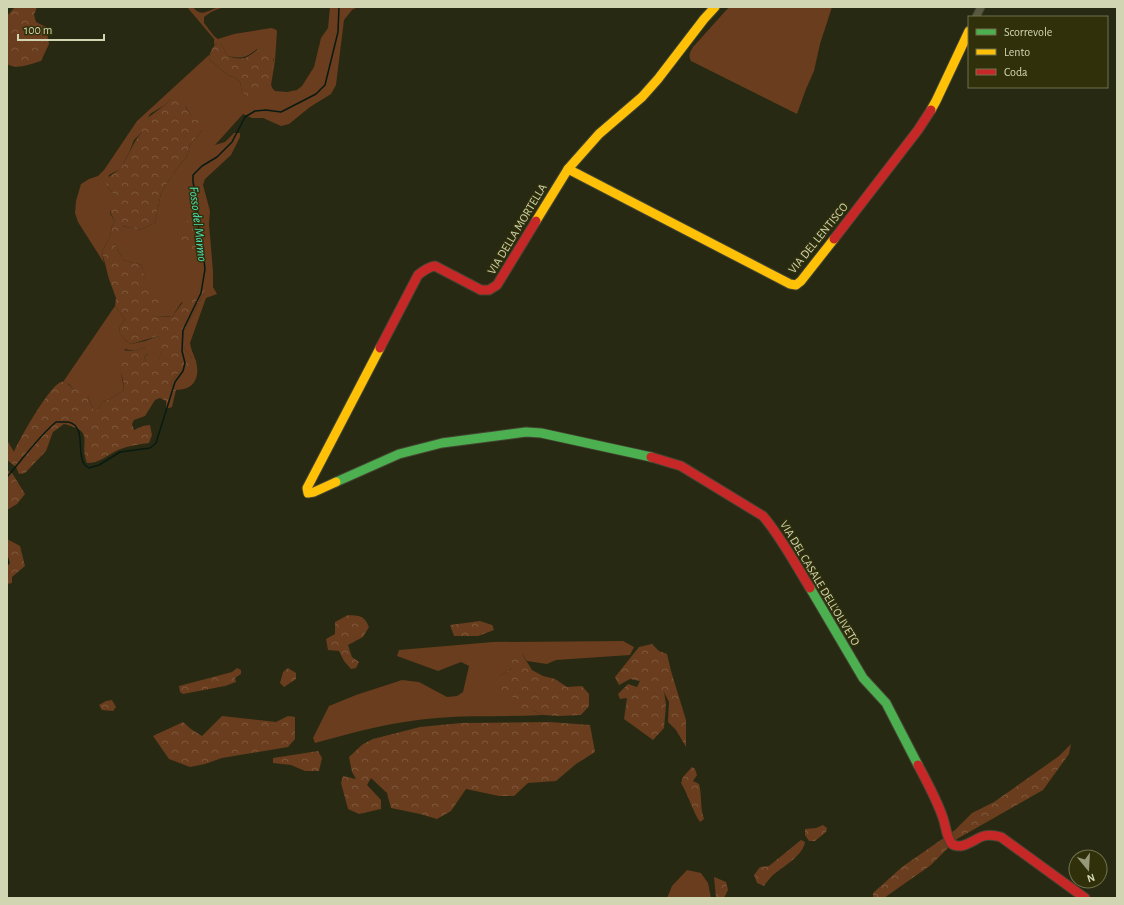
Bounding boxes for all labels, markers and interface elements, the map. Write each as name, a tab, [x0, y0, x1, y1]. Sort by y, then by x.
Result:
scale bar	[18, 16, 104, 42]
legend	[968, 16, 1108, 88]
text: 100 m	[24, 24, 52, 36]
text: Scorrevole	[1004, 26, 1052, 38]
text: Lento	[1004, 46, 1030, 58]
text: Coda	[1004, 66, 1028, 78]
street label: VIA DELLA MORTELLA	[485, 182, 549, 276]
water label: Fosso del Marmo	[186, 186, 209, 263]
street label: VIA DEL LENTISCO	[786, 200, 850, 276]
street label: VIA DEL CASALE DELL'OLIVETO	[778, 518, 862, 648]
north arrow	[1068, 849, 1108, 889]
text: N	[1086, 872, 1096, 884]

